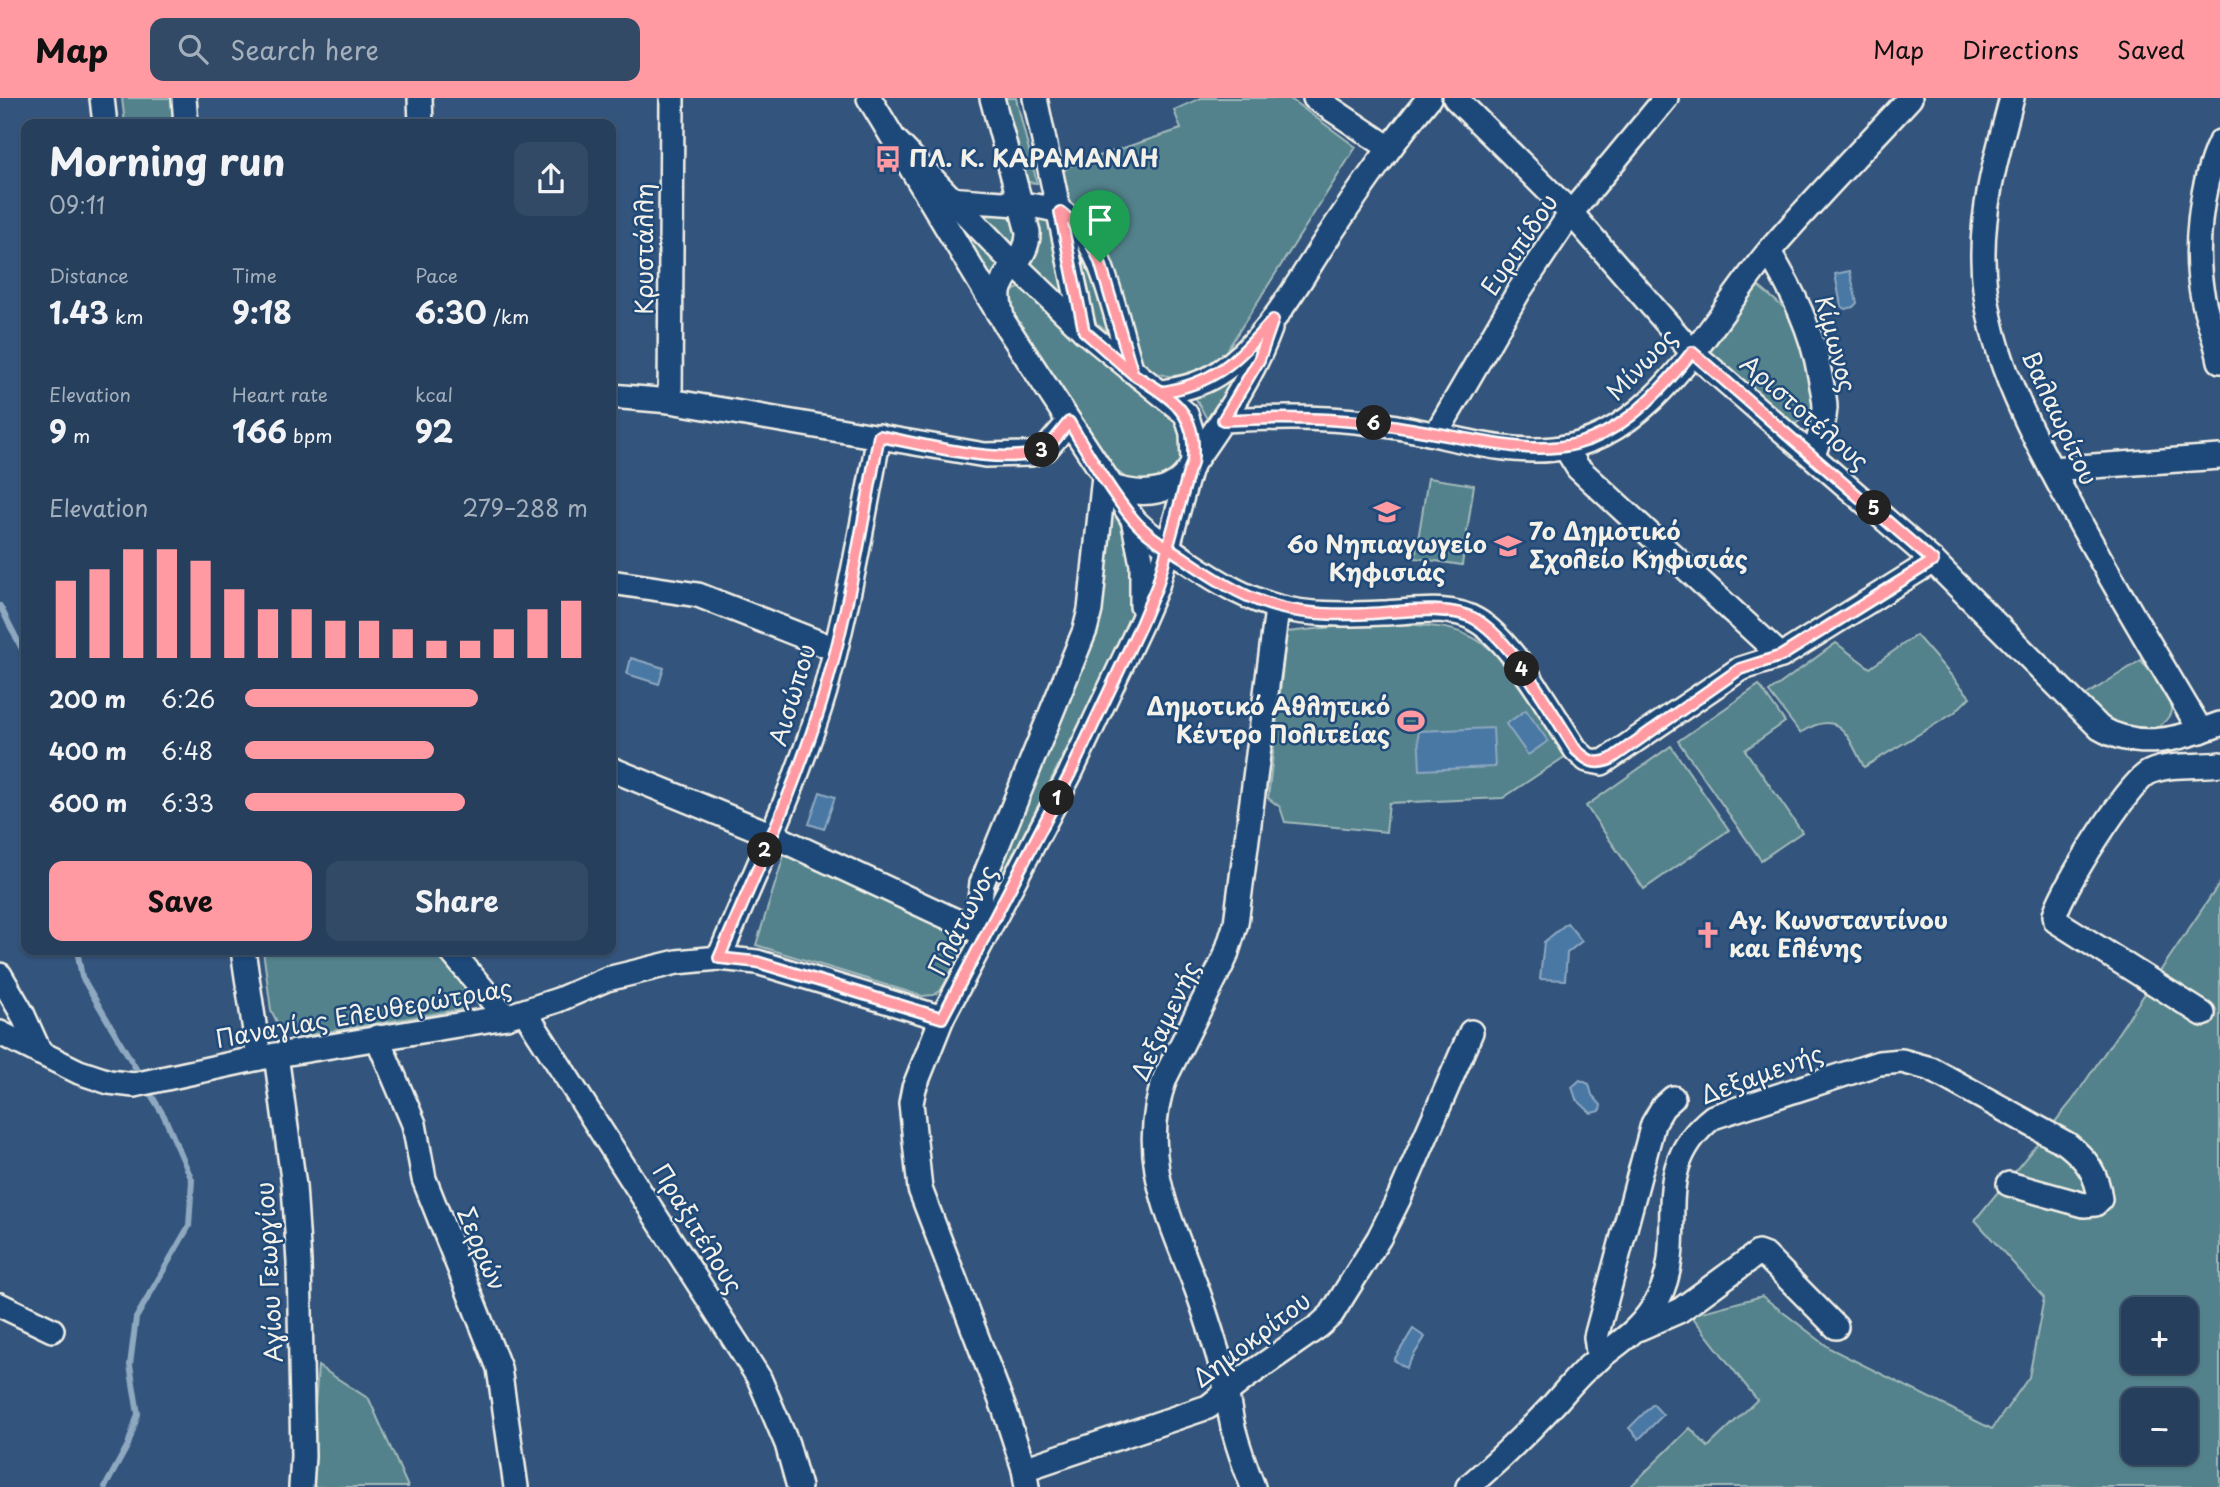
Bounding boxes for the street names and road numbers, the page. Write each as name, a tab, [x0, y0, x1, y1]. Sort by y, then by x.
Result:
street label: Κρυστάλλη	[625, 183, 661, 315]
street label: Ευριπίδου	[1471, 186, 1566, 302]
street label: Κίμωνος	[1807, 291, 1867, 396]
street label: Μίνωος	[1597, 319, 1684, 408]
street label: Βαλαωρίτου	[2014, 344, 2108, 491]
street label: Αριστοτέλους	[1733, 345, 1878, 478]
street label: Αισώπου	[759, 639, 824, 750]
street label: Πλάτωνος	[918, 858, 1005, 982]
street label: Δεξαμενής	[1121, 954, 1208, 1086]
street label: Παναγίας Ελευθερώτριας	[213, 968, 515, 1056]
street label: Δεξαμενής	[1695, 1034, 1828, 1112]
street label: Πραξιτέλους	[645, 1156, 753, 1300]
street label: Αγίου Γεωργίου	[245, 1181, 291, 1363]
street label: Σερρών	[449, 1201, 517, 1296]
street label: Δημοκρίτου	[1184, 1282, 1317, 1395]

